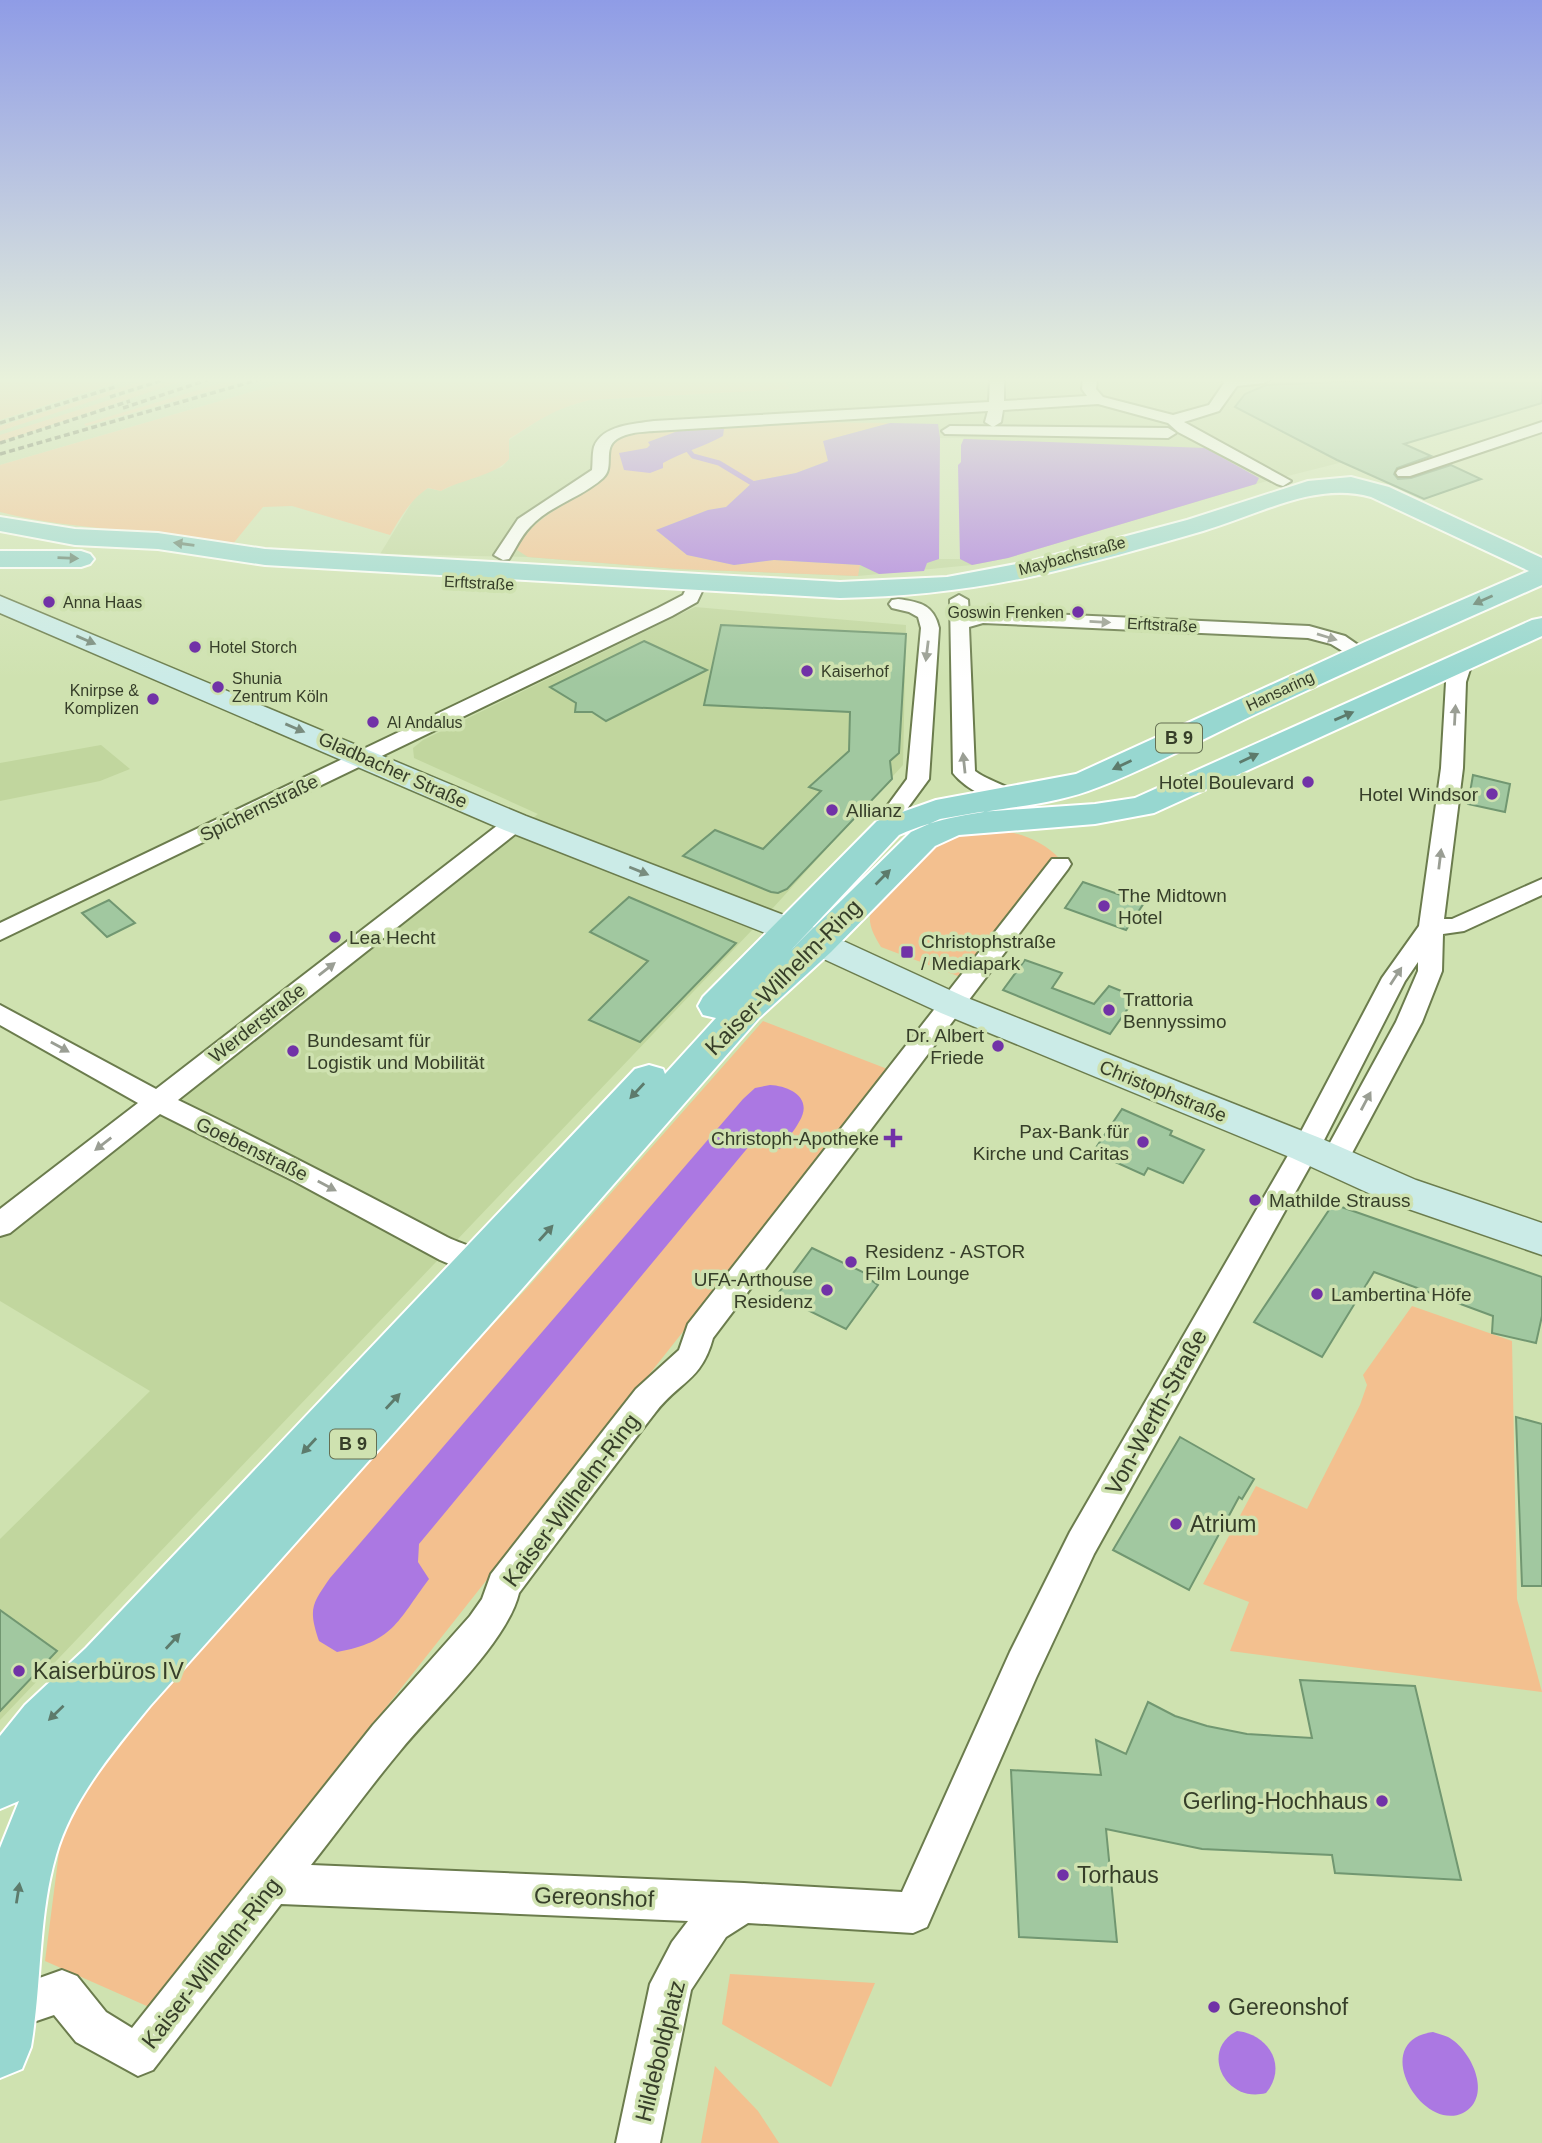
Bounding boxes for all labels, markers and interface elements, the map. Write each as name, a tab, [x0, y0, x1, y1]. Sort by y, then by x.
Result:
street label: Maybachstraße	[1017, 533, 1128, 578]
one-way arrow	[172, 539, 194, 550]
one-way arrow	[57, 553, 79, 564]
street label: Erftstraße	[443, 573, 515, 593]
marker: Anna Haas	[41, 594, 57, 610]
place label: Anna Haas	[63, 594, 142, 611]
one-way arrow	[1473, 594, 1493, 606]
place label: Goswin Frenken	[948, 604, 1064, 621]
marker: Goswin Frenken	[1070, 604, 1086, 620]
street label: Erftstraße	[1126, 615, 1198, 635]
one-way arrow	[1090, 617, 1112, 628]
one-way arrow	[1317, 632, 1338, 642]
one-way arrow	[75, 634, 96, 645]
marker: Hotel Storch	[187, 639, 203, 655]
place label: Hotel Storch	[209, 639, 297, 656]
one-way arrow	[922, 640, 933, 662]
marker: Kaiserhof	[799, 663, 815, 679]
place label: Kaiserhof	[821, 663, 889, 680]
street label: Hansaring	[1243, 668, 1317, 714]
place label: Shunia Zentrum Köln	[232, 670, 328, 705]
marker: Shunia Zentrum Köln	[210, 679, 226, 695]
place label: Knirpse & Komplizen	[64, 682, 139, 717]
marker: Knirpse & Komplizen	[145, 691, 161, 707]
one-way arrow	[1449, 704, 1460, 726]
one-way arrow	[1333, 710, 1354, 721]
marker: Al Andalus	[365, 714, 381, 730]
place label: Al Andalus	[387, 714, 463, 731]
one-way arrow	[285, 722, 306, 733]
road number: B 9	[1156, 724, 1202, 752]
street label: Gladbacher Straße	[315, 728, 471, 812]
one-way arrow	[959, 752, 970, 774]
one-way arrow	[1239, 752, 1259, 764]
one-way arrow	[1112, 759, 1132, 771]
street label: Spichernstraße	[196, 770, 322, 846]
place label: Hotel Boulevard	[1159, 772, 1294, 793]
marker: Hotel Boulevard	[1300, 774, 1316, 790]
place label: Hotel Windsor	[1359, 784, 1479, 805]
marker: Hotel Windsor	[1484, 786, 1500, 802]
place label: Allianz	[846, 800, 902, 821]
marker: Allianz	[824, 802, 840, 818]
one-way arrow	[1434, 848, 1445, 870]
one-way arrow	[629, 865, 650, 876]
one-way arrow	[874, 869, 891, 885]
place label: The Midtown Hotel	[1118, 885, 1227, 928]
street label: Kaiser-Wilhelm-Ring	[700, 894, 866, 1060]
marker: The Midtown Hotel	[1096, 898, 1112, 914]
place label: Lea Hecht	[349, 927, 436, 948]
marker: Lea Hecht	[327, 929, 343, 945]
place label: Christophstraße / Mediapark	[921, 931, 1056, 974]
marker: Christophstraße / Mediapark	[899, 944, 915, 960]
one-way arrow	[317, 962, 335, 977]
one-way arrow	[1389, 967, 1403, 985]
street label: Werderstraße	[205, 979, 309, 1067]
place label: Trattoria Bennyssimo	[1123, 989, 1227, 1032]
marker: Trattoria Bennyssimo	[1101, 1002, 1117, 1018]
place label: Dr. Albert Friede	[906, 1025, 985, 1068]
place label: Bundesamt für Logistik und Mobilität	[307, 1030, 485, 1073]
marker: Dr. Albert Friede	[990, 1038, 1006, 1054]
one-way arrow	[50, 1041, 69, 1053]
marker: Bundesamt für Logistik und Mobilität	[285, 1043, 301, 1059]
street label: Christophstraße	[1096, 1056, 1230, 1126]
one-way arrow	[629, 1082, 645, 1100]
one-way arrow	[1361, 1091, 1372, 1111]
street label: Goebenstraße	[193, 1113, 311, 1185]
place label: Pax-Bank für Kirche und Caritas	[973, 1121, 1130, 1164]
place label: Christoph-Apotheke	[711, 1128, 879, 1149]
marker: Christoph-Apotheke	[885, 1130, 901, 1146]
marker: Pax-Bank für Kirche und Caritas	[1135, 1134, 1151, 1150]
one-way arrow	[94, 1136, 112, 1150]
one-way arrow	[317, 1180, 336, 1192]
place label: Mathilde Strauss	[1269, 1190, 1411, 1211]
marker: Mathilde Strauss	[1247, 1192, 1263, 1208]
one-way arrow	[538, 1224, 553, 1241]
place label: Residenz - ASTOR Film Lounge	[865, 1241, 1025, 1284]
marker: Residenz - ASTOR Film Lounge	[843, 1254, 859, 1270]
place label: UFA-Arthouse Residenz	[694, 1269, 813, 1312]
marker: UFA-Arthouse Residenz	[819, 1282, 835, 1298]
place label: Lambertina Höfe	[1331, 1284, 1471, 1305]
marker: Lambertina Höfe	[1309, 1286, 1325, 1302]
street label: Von-Werth-Straße	[1100, 1325, 1212, 1499]
one-way arrow	[385, 1392, 401, 1410]
street label: Kaiser-Wilhelm-Ring	[498, 1408, 644, 1592]
road number: B 9	[330, 1429, 376, 1458]
one-way arrow	[301, 1437, 317, 1454]
place label: Atrium	[1190, 1511, 1256, 1537]
marker: Atrium	[1168, 1516, 1184, 1532]
one-way arrow	[165, 1632, 181, 1650]
place label: Kaiserbüros IV	[33, 1658, 185, 1684]
marker: Kaiserbüros IV	[11, 1663, 27, 1679]
one-way arrow	[48, 1705, 65, 1721]
place label: Gerling-Hochhaus	[1183, 1788, 1368, 1814]
marker: Gerling-Hochhaus	[1374, 1793, 1390, 1809]
place label: Torhaus	[1077, 1862, 1159, 1888]
marker: Torhaus	[1055, 1867, 1071, 1883]
street label: Kaiser-Wilhelm-Ring	[136, 1872, 286, 2054]
one-way arrow	[13, 1882, 24, 1904]
street label: Gereonshof	[533, 1882, 655, 1912]
street label: Hildeboldplatz	[630, 1978, 690, 2124]
place label: Gereonshof	[1228, 1994, 1349, 2020]
marker: Gereonshof	[1206, 1999, 1222, 2015]

